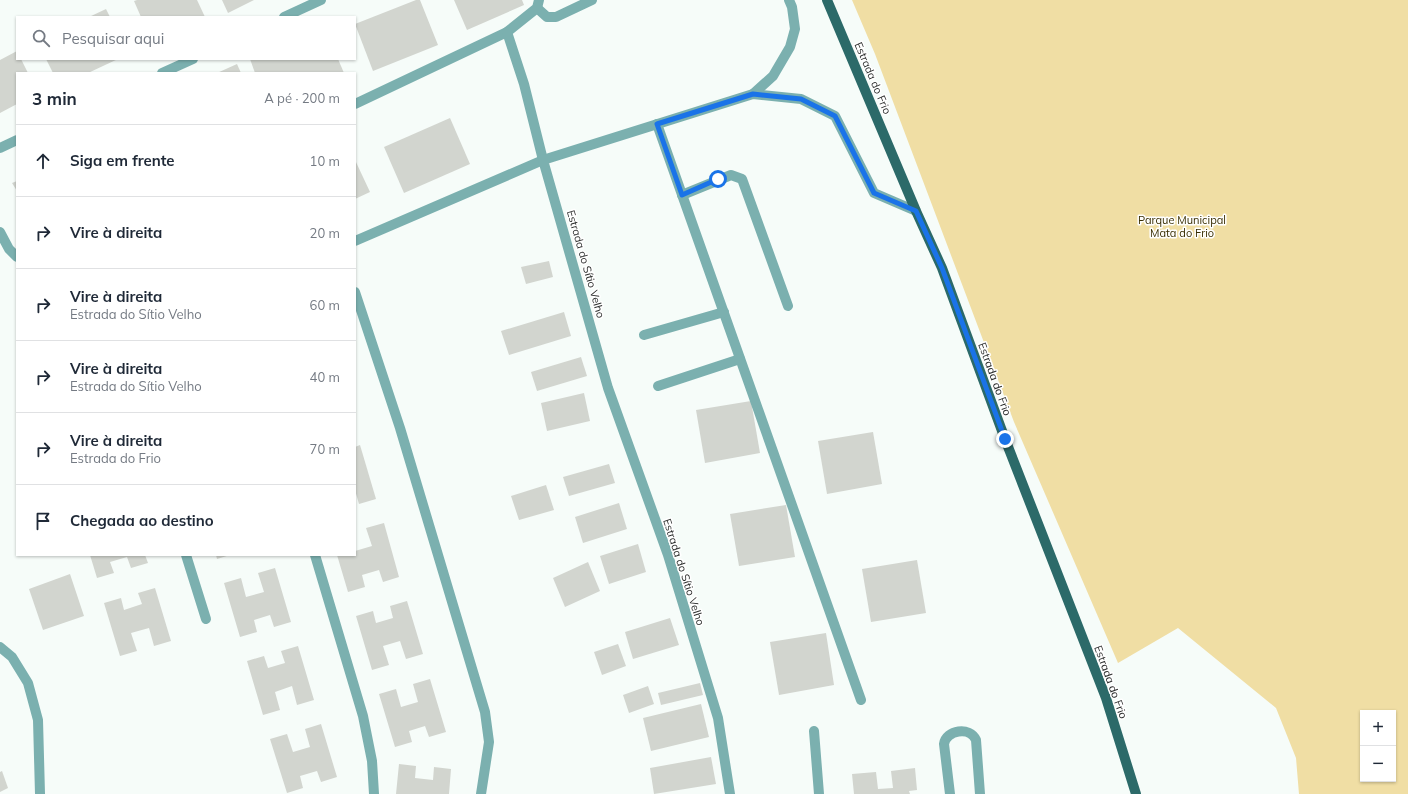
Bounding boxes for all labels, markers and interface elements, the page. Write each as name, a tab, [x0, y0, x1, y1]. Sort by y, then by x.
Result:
search box	[16, 16, 356, 60]
icon: search	[30, 27, 52, 49]
text: Pesquisar aqui	[62, 29, 164, 48]
street label: Estrada do Frio	[852, 40, 894, 116]
text: 3 min	[32, 88, 77, 109]
text: A pé · 200 m	[264, 90, 340, 106]
icon: ahead	[32, 150, 54, 172]
text: Siga em frente	[70, 151, 175, 170]
text: 10 m	[310, 153, 340, 169]
route start	[709, 170, 727, 188]
street label: Estrada do Sítio Velho	[564, 209, 608, 319]
park label: Parque Municipal Mata do Frio	[1138, 213, 1226, 240]
icon: right	[32, 222, 54, 244]
text: Vire à direita	[70, 223, 162, 242]
text: 20 m	[310, 225, 340, 241]
text: Vire à direita	[70, 287, 162, 306]
icon: right	[32, 294, 54, 316]
text: 60 m	[310, 297, 340, 313]
text: Estrada do Sítio Velho	[70, 306, 202, 322]
street label: Estrada do Frio	[975, 340, 1015, 418]
text: Vire à direita	[70, 359, 162, 378]
icon: right	[32, 366, 54, 388]
text: 40 m	[310, 369, 340, 385]
text: Estrada do Sítio Velho	[70, 378, 202, 394]
route end	[996, 430, 1014, 448]
text: Vire à direita	[70, 431, 162, 450]
icon: right	[32, 438, 54, 460]
text: 70 m	[310, 441, 340, 457]
text: Estrada do Frio	[70, 450, 161, 466]
icon: arrive	[32, 510, 54, 532]
text: Chegada ao destino	[70, 511, 214, 530]
street label: Estrada do Sítio Velho	[660, 517, 708, 627]
street label: Estrada do Frio	[1091, 643, 1131, 721]
map controls	[1360, 710, 1396, 782]
button: +	[1360, 710, 1396, 746]
button: −	[1360, 746, 1396, 782]

